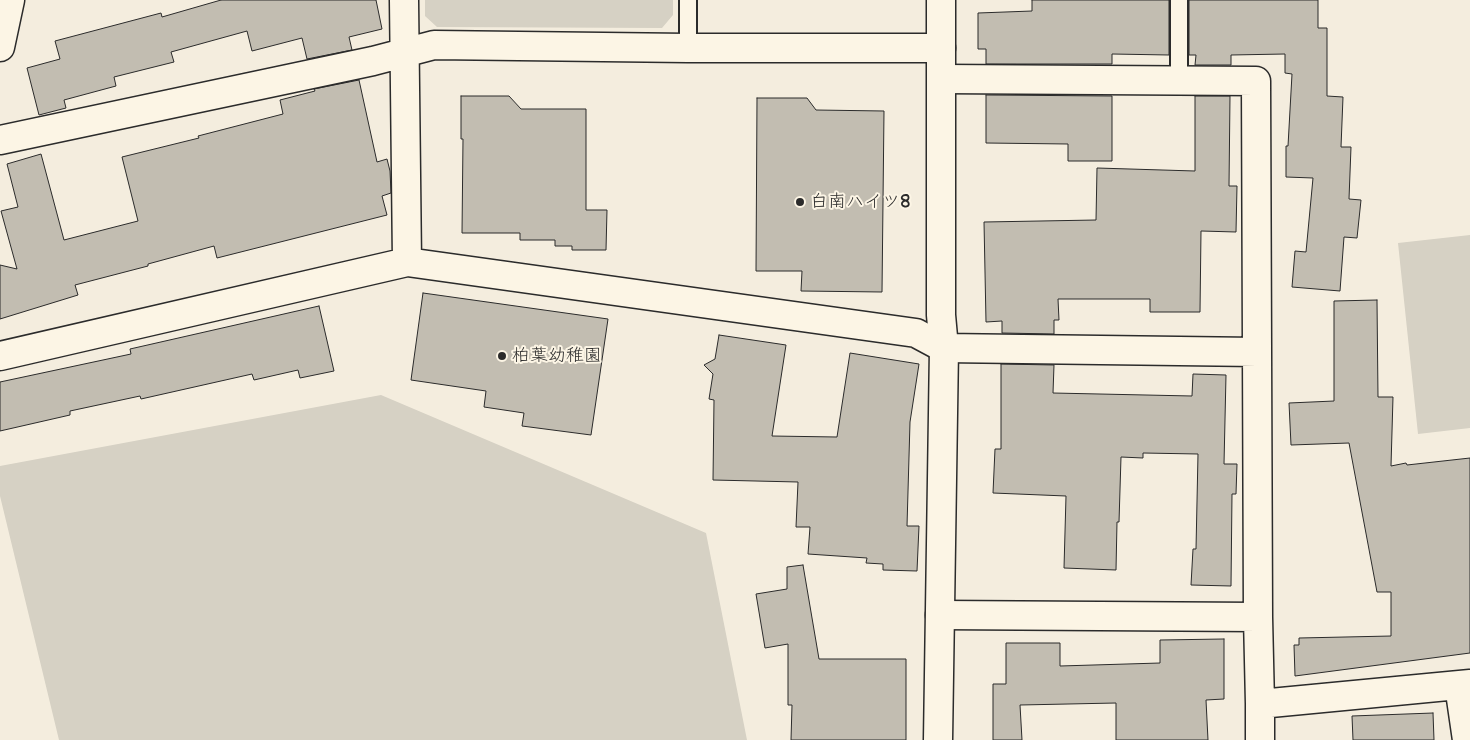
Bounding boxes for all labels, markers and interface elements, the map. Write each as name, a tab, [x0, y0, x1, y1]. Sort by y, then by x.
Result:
place label: 白南ハイツ8	[810, 191, 910, 213]
marker: 白南ハイツ8	[794, 196, 806, 208]
place label: 柏葉幼稚園	[512, 345, 602, 367]
marker: 柏葉幼稚園	[496, 350, 508, 362]

